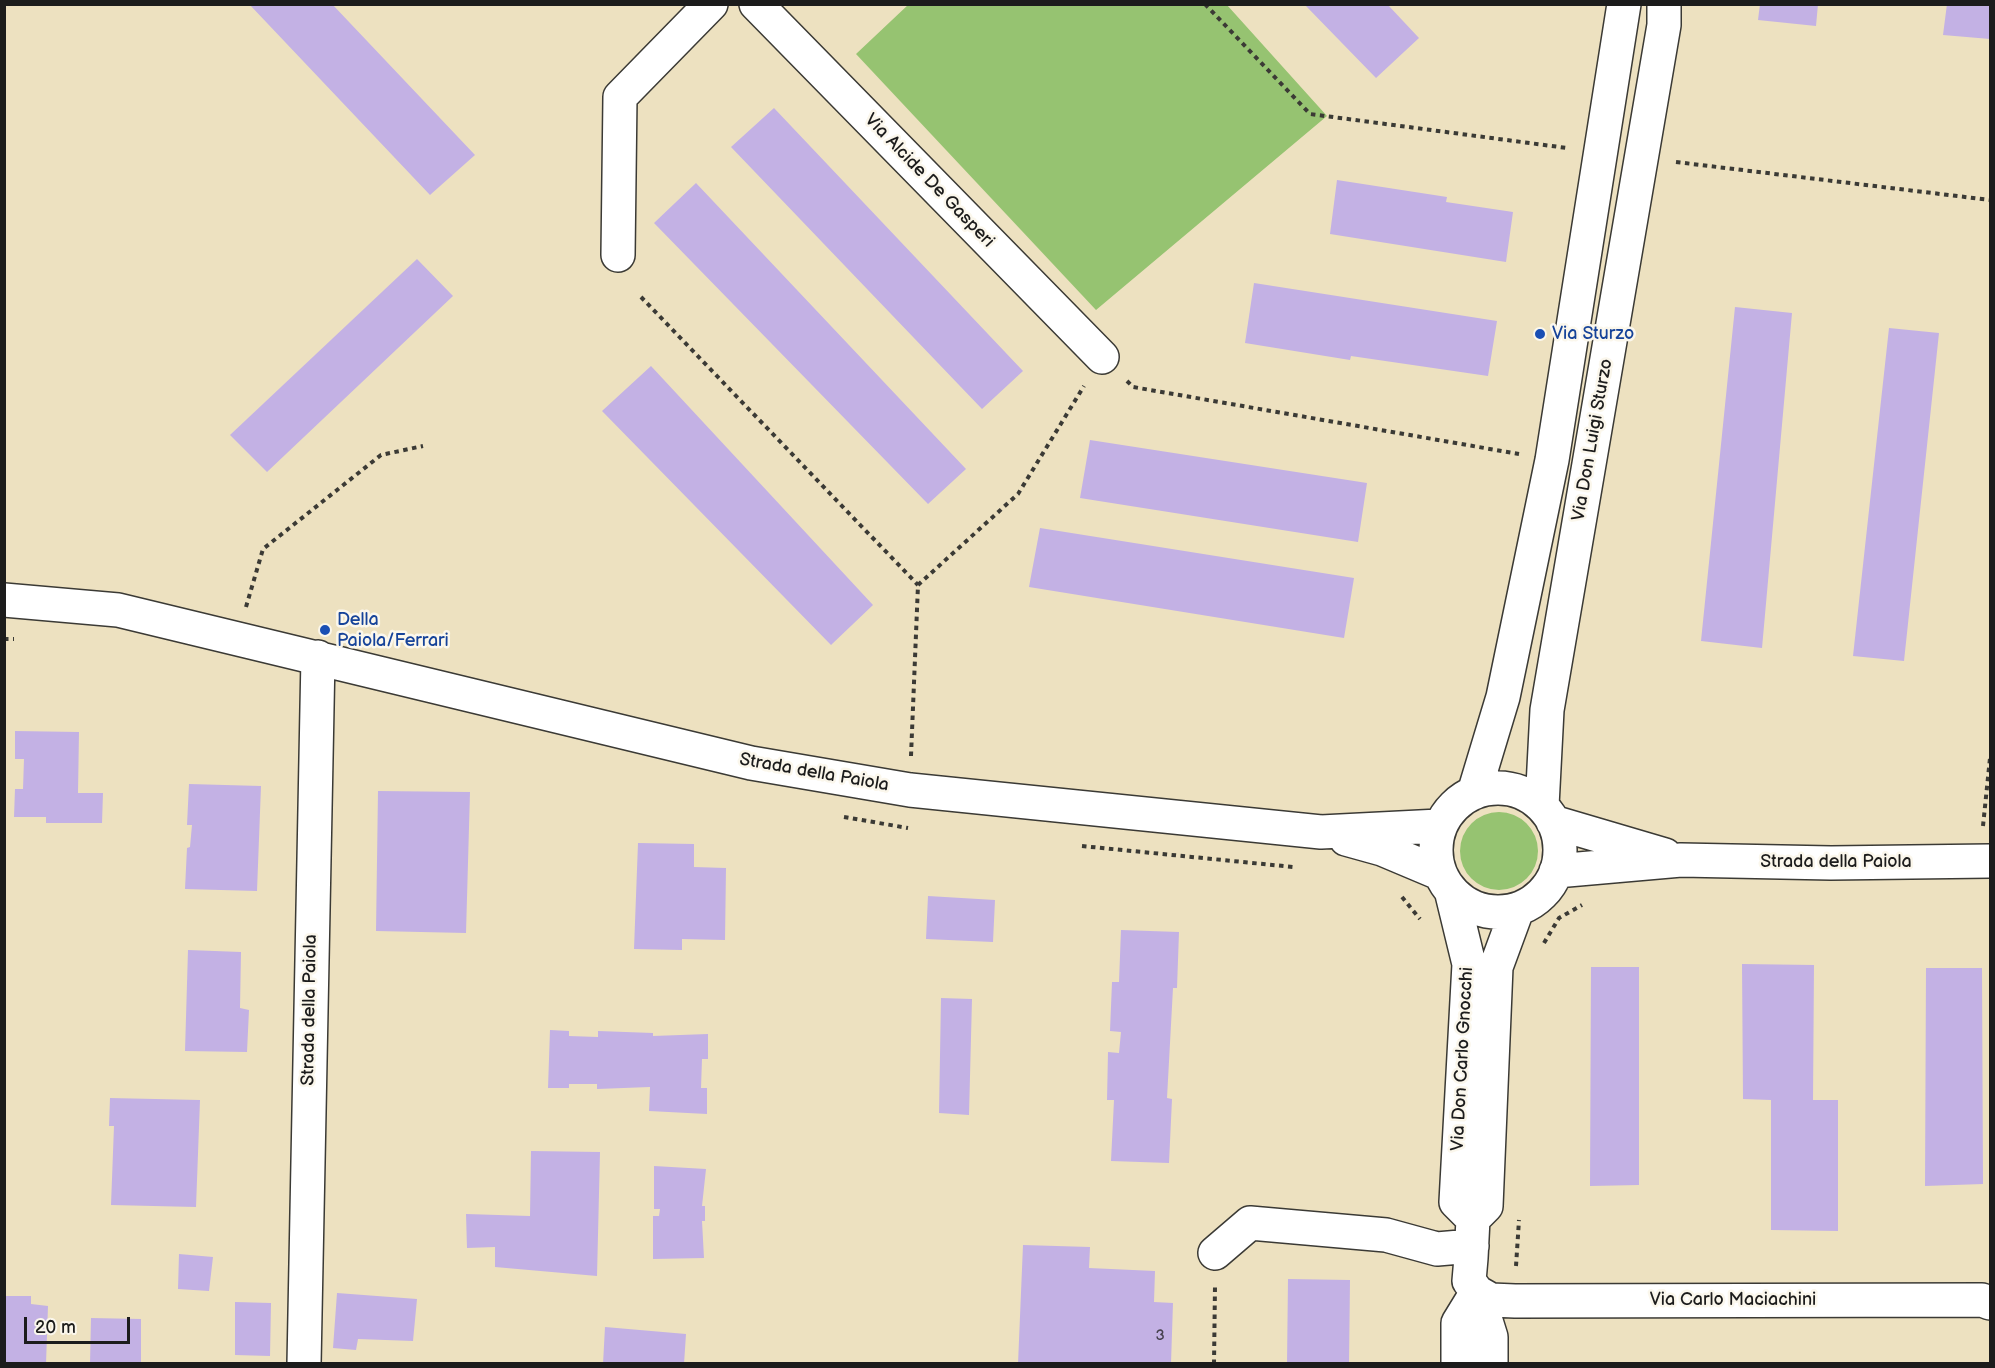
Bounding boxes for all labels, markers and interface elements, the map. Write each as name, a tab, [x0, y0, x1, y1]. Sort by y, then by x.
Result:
street label: Via Alcide De Gasperi	[859, 110, 999, 252]
place label: Via Sturzo	[1552, 323, 1634, 345]
marker: Via Sturzo	[1533, 327, 1547, 341]
street label: Via Don Luigi Sturzo	[1568, 357, 1618, 523]
place label: Della Paiola/Ferrari	[337, 609, 449, 652]
marker: Della Paiola/Ferrari	[318, 623, 332, 637]
street label: Strada della Paiola	[738, 749, 890, 797]
street label: Strada della Paiola	[1760, 851, 1912, 873]
street label: Strada della Paiola	[298, 934, 322, 1086]
street label: Via Don Carlo Gnocchi	[1447, 966, 1479, 1152]
street label: Via Carlo Maciachini	[1650, 1289, 1816, 1311]
scale bar	[27, 1305, 134, 1343]
text: 20 m	[35, 1317, 76, 1338]
house number: 3	[1155, 1327, 1165, 1345]

